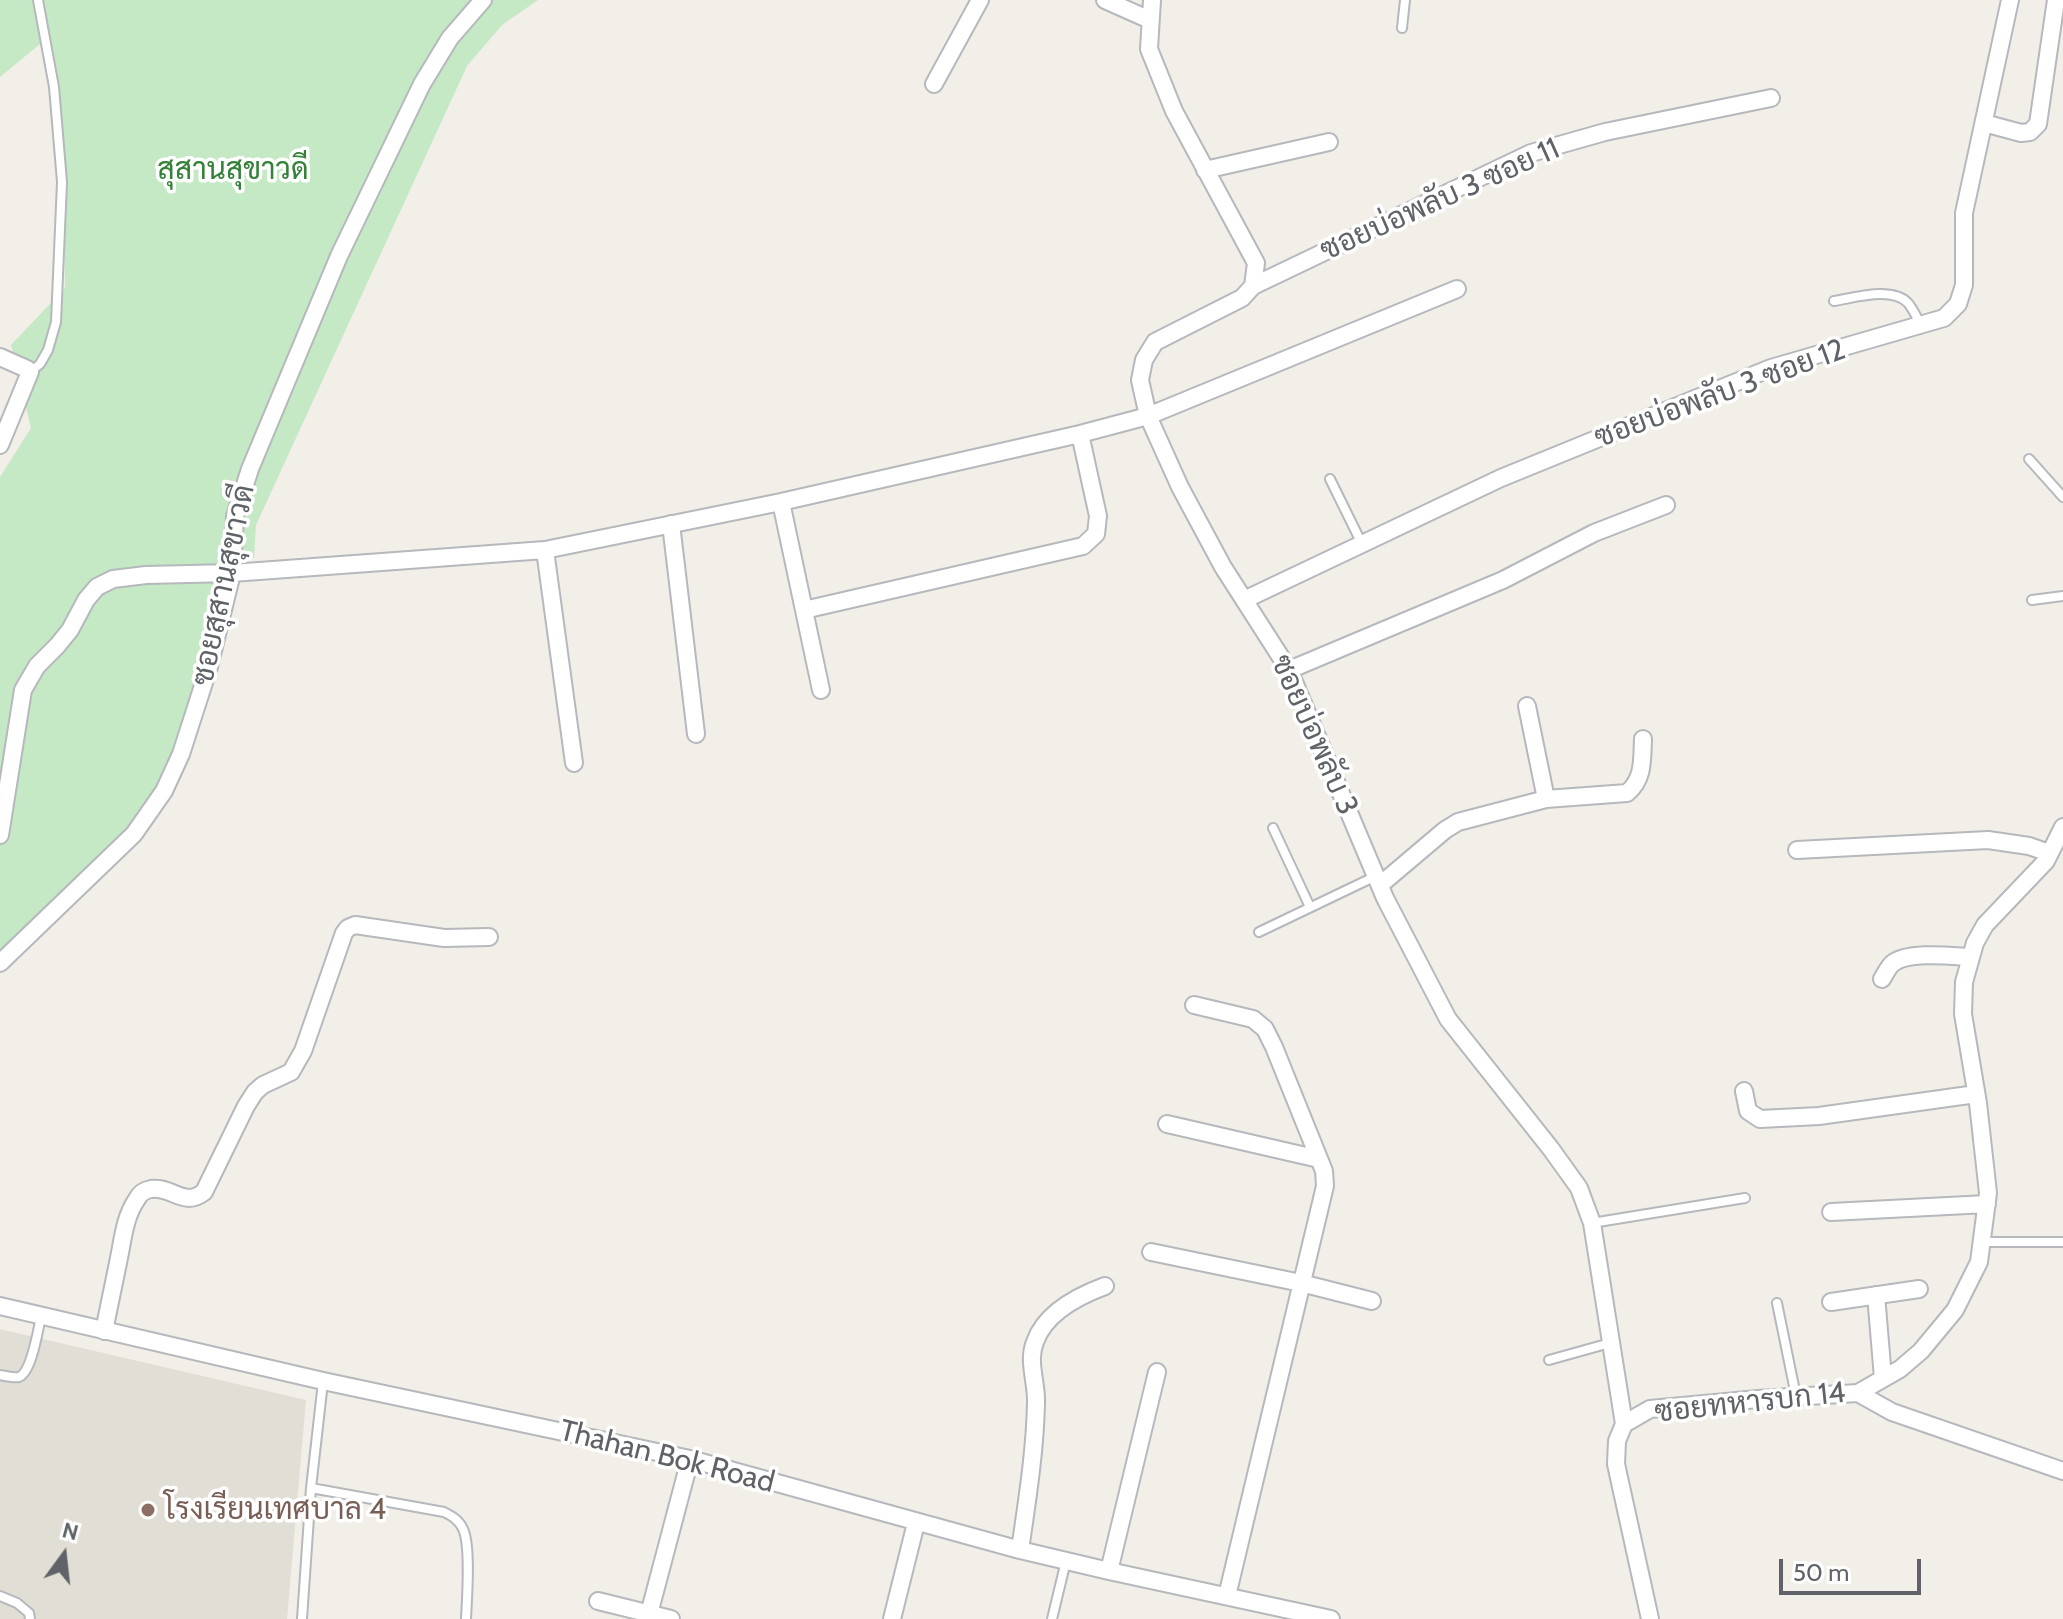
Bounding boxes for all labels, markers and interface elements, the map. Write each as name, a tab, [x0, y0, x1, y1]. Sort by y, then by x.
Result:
street label: ซอยบ่อพลับ 3 ซอย 11	[1315, 131, 1565, 269]
park label: สุสานสุขาวดี	[157, 152, 309, 188]
street label: ซอยบ่อพลับ 3 ซอย 12	[1590, 332, 1850, 456]
street label: ซอยสุสานสุขาวดี	[185, 481, 263, 689]
street label: ซอยบ่อพลับ 3	[1263, 649, 1365, 821]
street label: ซอยทหารบก 14	[1653, 1375, 1847, 1431]
street label: Thahan Bok Road	[556, 1413, 778, 1501]
place label: โรงเรียนเทศบาล 4	[164, 1492, 386, 1528]
marker: โรงเรียนเทศบาล 4	[139, 1501, 157, 1519]
north arrow	[24, 1515, 104, 1595]
text: N	[59, 1516, 81, 1546]
scale bar	[1783, 1543, 1925, 1593]
text: 50 m	[1793, 1558, 1849, 1587]

